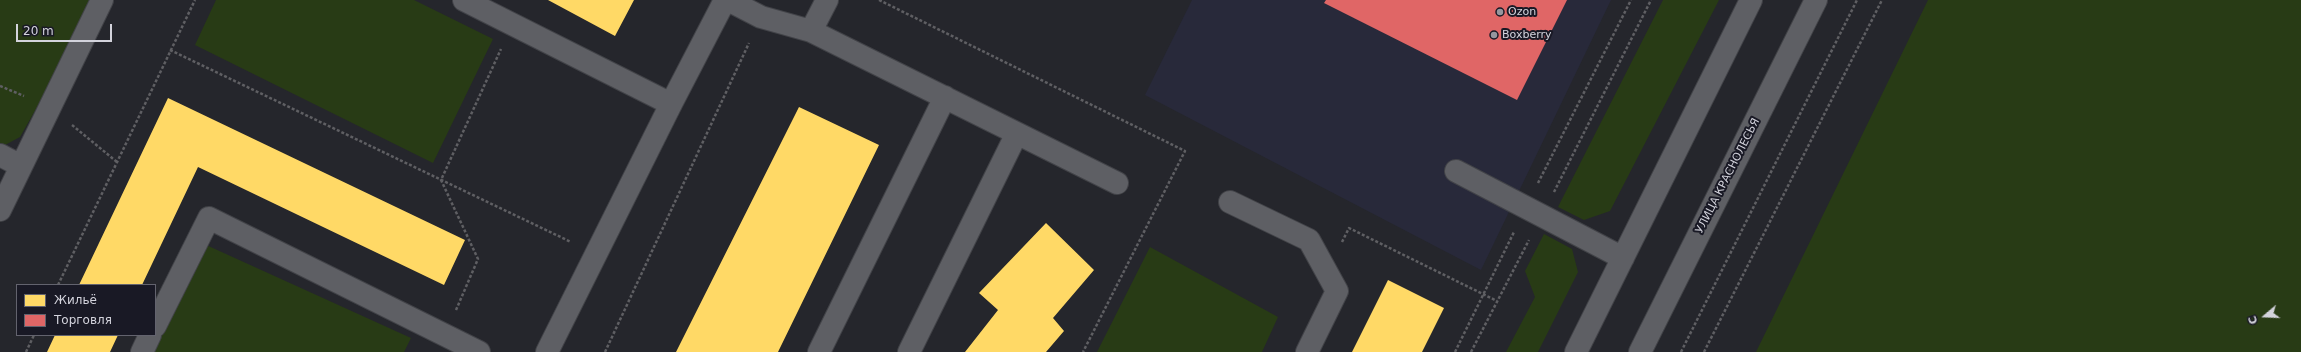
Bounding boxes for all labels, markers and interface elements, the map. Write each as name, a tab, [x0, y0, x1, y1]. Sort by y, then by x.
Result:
place label: Ozon	[1508, 5, 1536, 19]
marker: Ozon	[1495, 7, 1505, 17]
scale bar	[18, 16, 114, 42]
text: 20 m	[23, 24, 54, 38]
place label: Boxberry	[1502, 28, 1552, 42]
marker: Boxberry	[1489, 30, 1499, 40]
street label: УЛИЦА КРАСНОЛЕСЬЯ	[1693, 116, 1763, 236]
legend	[16, 284, 156, 336]
text: Жильё	[54, 293, 97, 307]
north arrow	[2245, 296, 2285, 336]
text: Торговля	[54, 313, 112, 327]
text: С	[2246, 314, 2261, 326]

